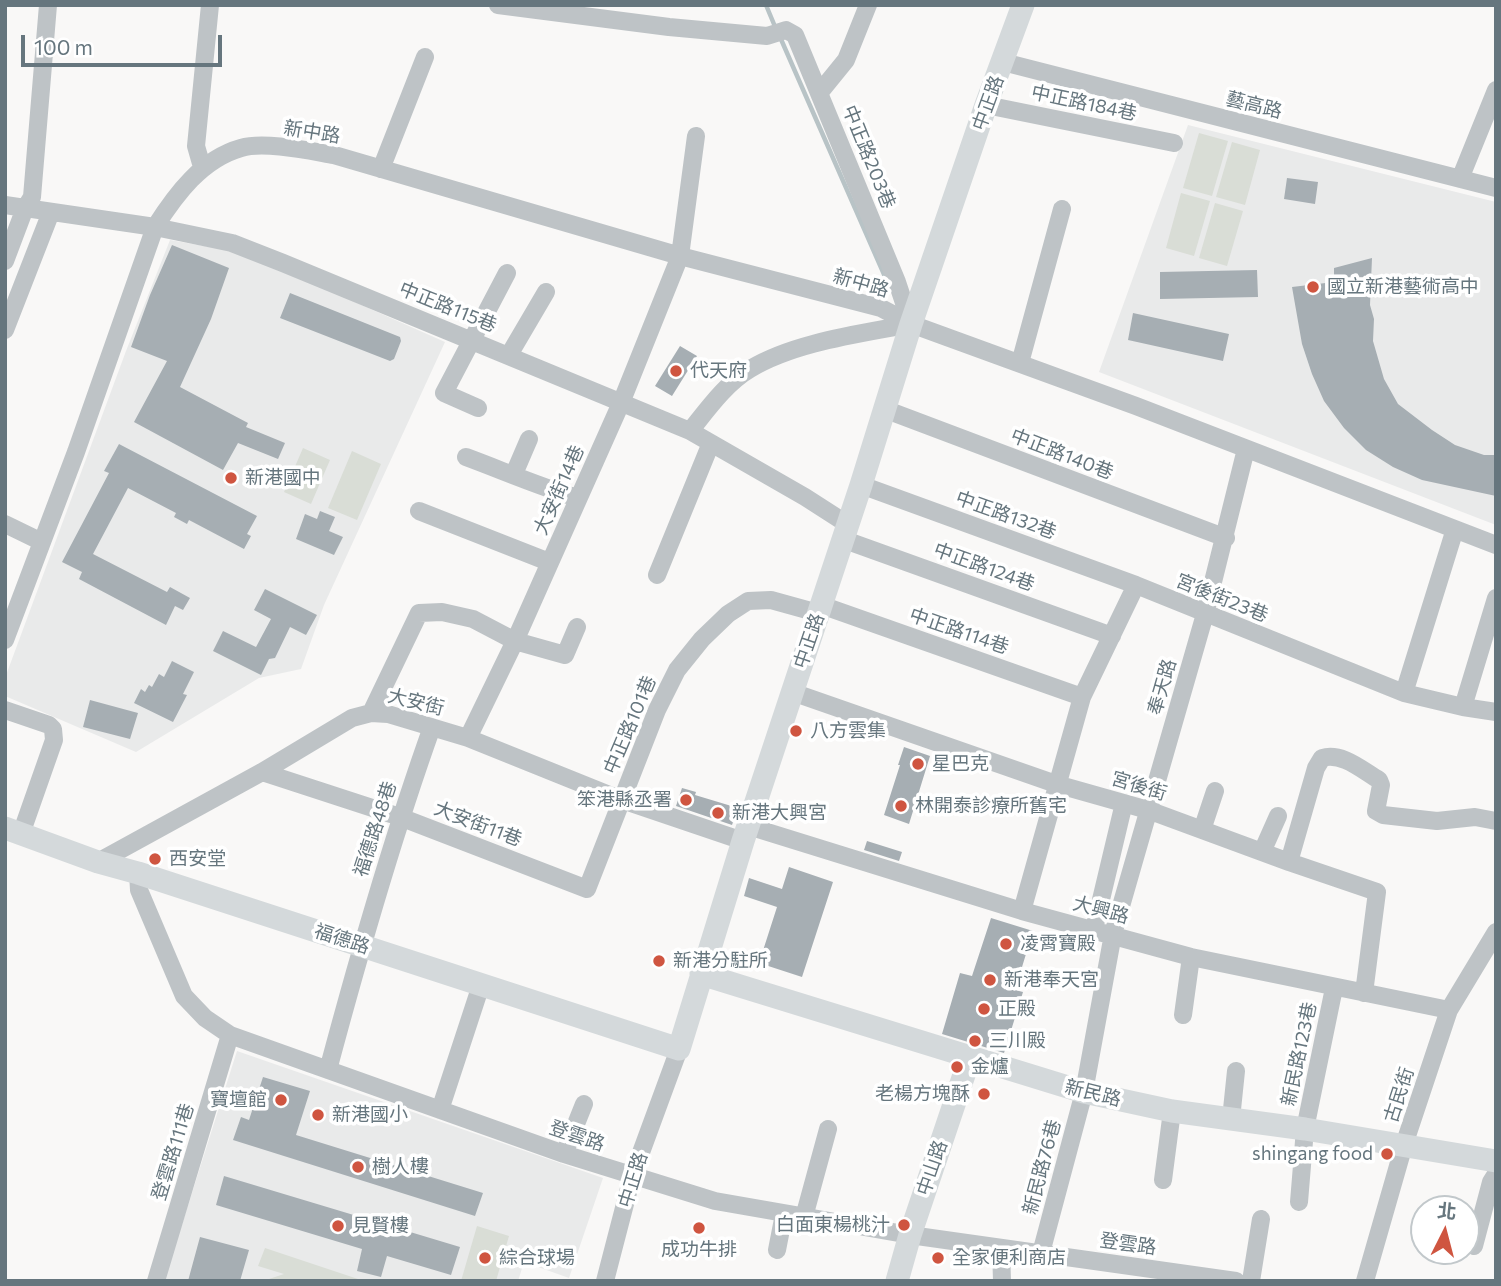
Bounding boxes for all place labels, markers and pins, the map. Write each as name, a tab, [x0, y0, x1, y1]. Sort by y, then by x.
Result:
place label: 國立新港藝術高中	[1327, 276, 1479, 298]
marker: 國立新港藝術高中	[1305, 279, 1321, 295]
place label: 代天府	[690, 360, 747, 382]
marker: 代天府	[668, 363, 684, 379]
place label: 新港國中	[245, 467, 321, 489]
marker: 新港國中	[223, 470, 239, 486]
place label: 八方雲集	[810, 720, 886, 742]
marker: 八方雲集	[788, 723, 804, 739]
place label: 星巴克	[932, 753, 989, 775]
marker: 星巴克	[910, 756, 926, 772]
place label: 笨港縣丞署	[577, 789, 672, 811]
marker: 笨港縣丞署	[678, 792, 694, 808]
place label: 林開泰診療所舊宅	[915, 795, 1067, 817]
marker: 林開泰診療所舊宅	[893, 798, 909, 814]
place label: 新港大興宮	[732, 802, 827, 824]
marker: 新港大興宮	[710, 805, 726, 821]
place label: 西安堂	[169, 848, 226, 870]
marker: 西安堂	[147, 851, 163, 867]
place label: 凌霄寶殿	[1020, 933, 1096, 955]
marker: 凌霄寶殿	[998, 936, 1014, 952]
place label: 新港分駐所	[673, 950, 768, 972]
marker: 新港分駐所	[651, 953, 667, 969]
place label: 新港奉天宮	[1004, 969, 1099, 991]
marker: 新港奉天宮	[982, 972, 998, 988]
place label: 正殿	[998, 998, 1036, 1020]
marker: 正殿	[976, 1001, 992, 1017]
place label: 三川殿	[989, 1030, 1046, 1052]
marker: 三川殿	[967, 1033, 983, 1049]
place label: 金爐	[971, 1056, 1009, 1078]
marker: 金爐	[949, 1059, 965, 1075]
place label: 老楊方塊酥	[875, 1083, 970, 1105]
marker: 老楊方塊酥	[976, 1086, 992, 1102]
place label: 寶壇館	[210, 1089, 267, 1111]
marker: 寶壇館	[273, 1092, 289, 1108]
place label: 新港國小	[332, 1104, 408, 1126]
marker: 新港國小	[310, 1107, 326, 1123]
place label: shingang food	[1252, 1143, 1373, 1165]
marker: shingang food	[1379, 1146, 1395, 1162]
place label: 樹人樓	[372, 1156, 429, 1178]
marker: 樹人樓	[350, 1159, 366, 1175]
place label: 白面東楊桃汁	[776, 1214, 890, 1236]
place label: 見賢樓	[352, 1215, 409, 1237]
marker: 白面東楊桃汁	[896, 1217, 912, 1233]
marker: 見賢樓	[330, 1218, 346, 1234]
marker: 成功牛排	[691, 1220, 707, 1236]
place label: 成功牛排	[661, 1239, 737, 1261]
place label: 綜合球場	[499, 1247, 575, 1269]
place label: 全家便利商店	[952, 1247, 1066, 1269]
marker: 綜合球場	[477, 1250, 493, 1266]
marker: 全家便利商店	[930, 1250, 946, 1266]

